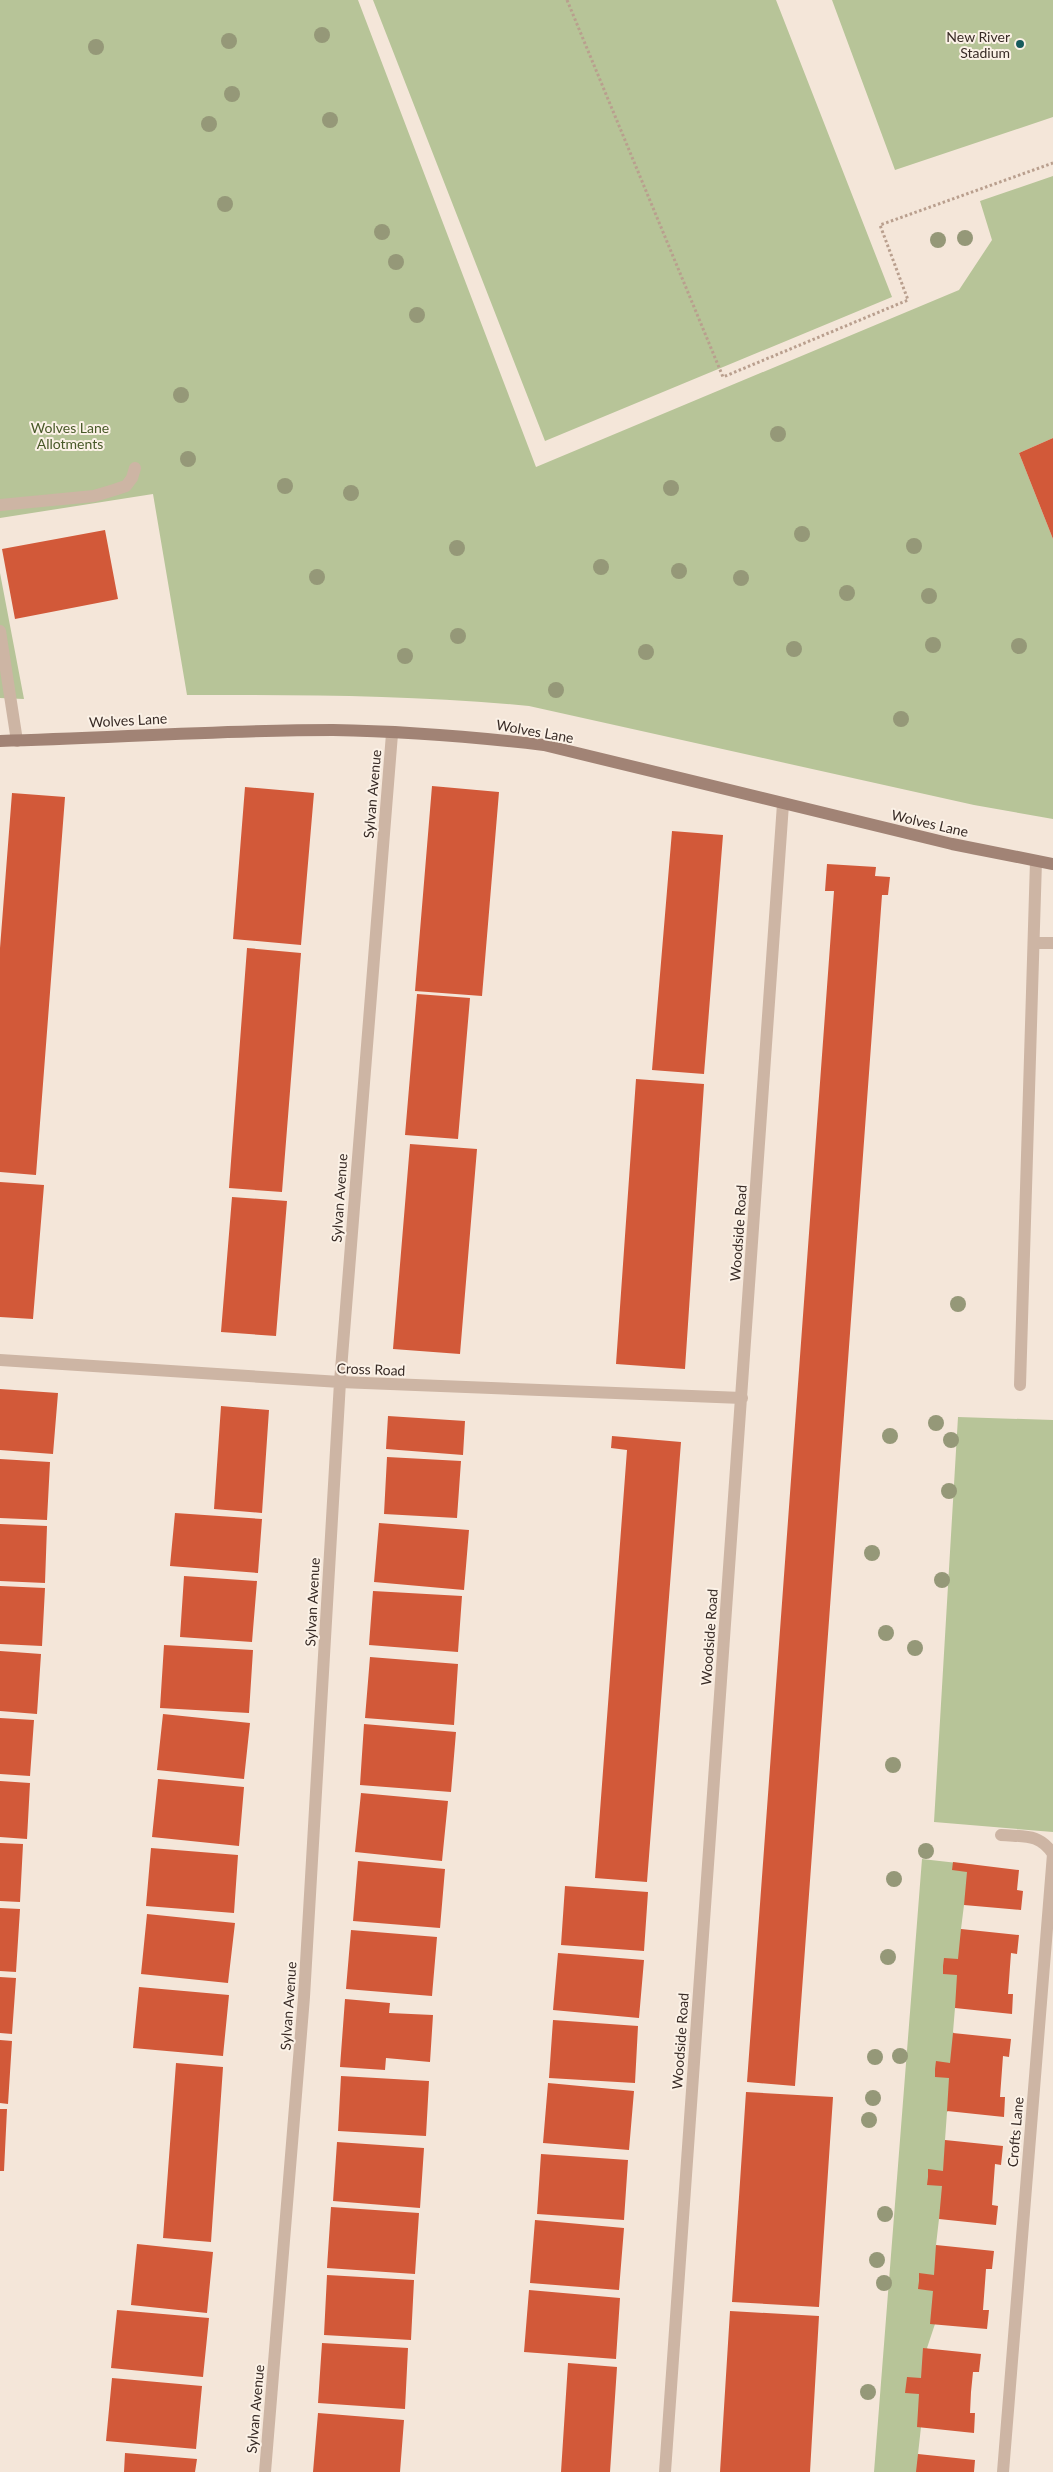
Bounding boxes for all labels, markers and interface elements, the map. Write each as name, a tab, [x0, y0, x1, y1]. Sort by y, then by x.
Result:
place label: New River Stadium	[946, 28, 1010, 61]
marker: New River Stadium	[1014, 38, 1026, 50]
park label: Wolves Lane Allotments	[31, 419, 109, 452]
street label: Wolves Lane	[88, 709, 168, 731]
street label: Wolves Lane	[495, 716, 575, 746]
street label: Sylvan Avenue	[360, 749, 384, 839]
street label: Wolves Lane	[890, 806, 970, 840]
street label: Sylvan Avenue	[327, 1153, 351, 1243]
street label: Woodside Road	[726, 1184, 750, 1282]
street label: Cross Road	[336, 1359, 406, 1379]
street label: Sylvan Avenue	[301, 1557, 323, 1647]
street label: Woodside Road	[697, 1588, 721, 1686]
street label: Sylvan Avenue	[276, 1961, 300, 2051]
street label: Woodside Road	[668, 1992, 692, 2090]
street label: Crofts Lane	[1003, 2096, 1027, 2168]
street label: Sylvan Avenue	[243, 2364, 267, 2454]

